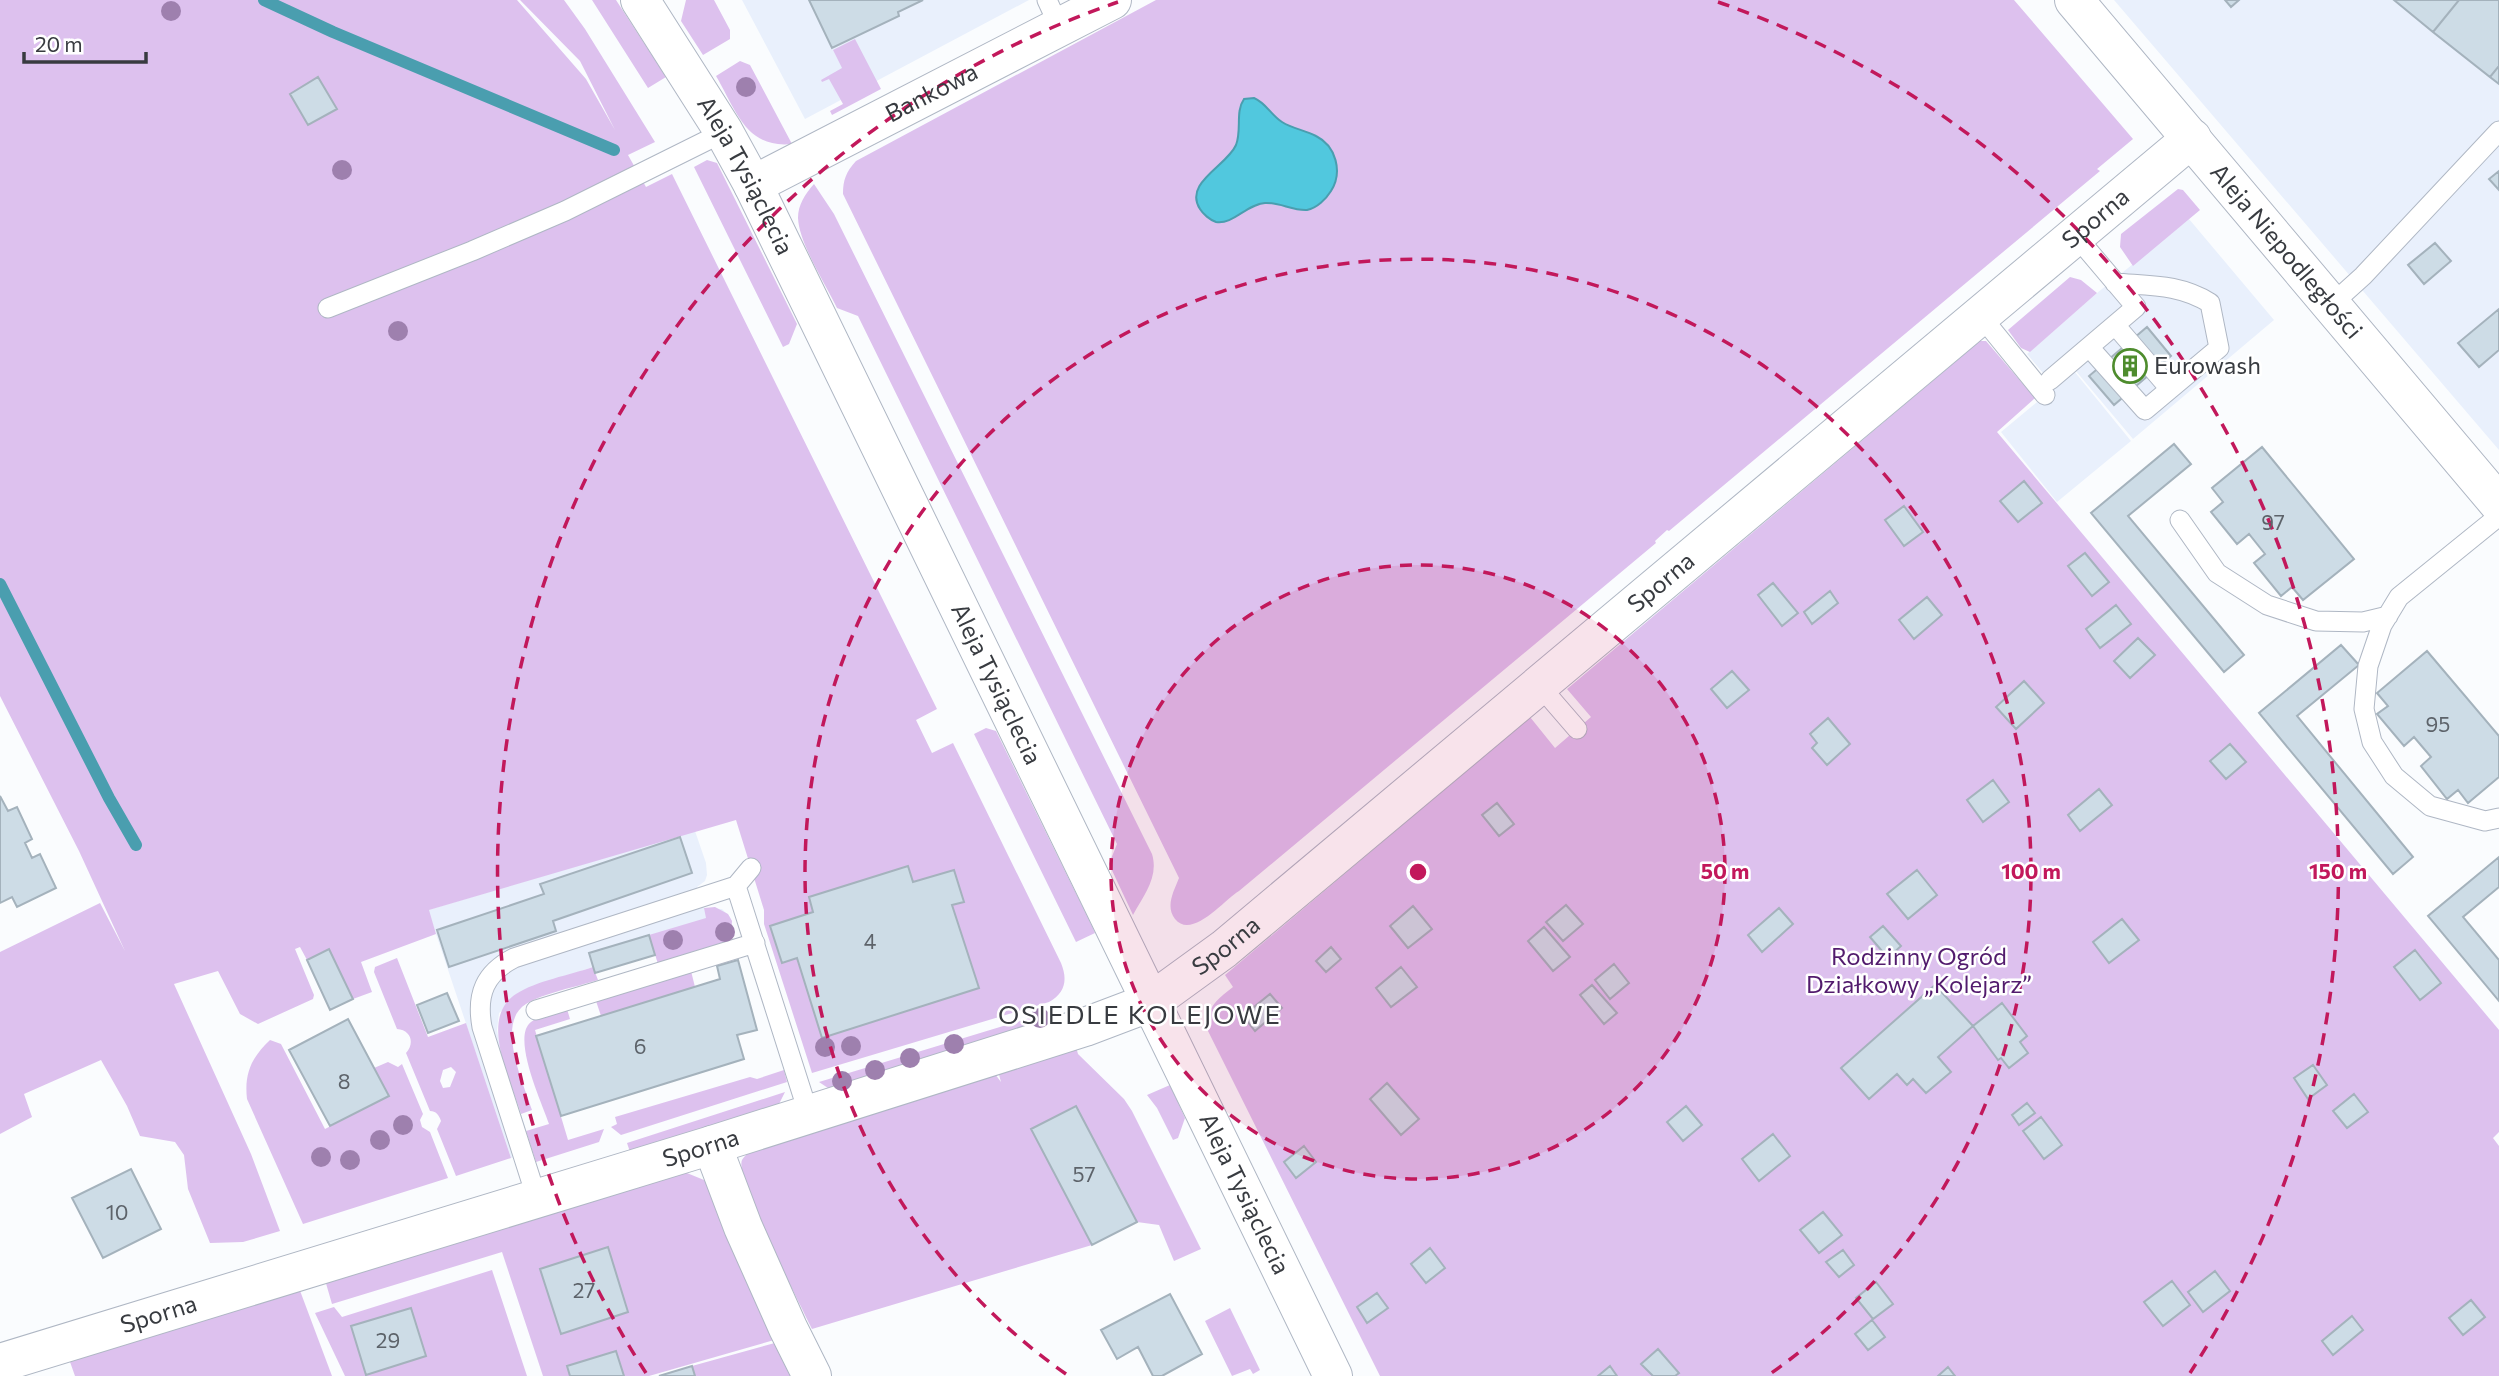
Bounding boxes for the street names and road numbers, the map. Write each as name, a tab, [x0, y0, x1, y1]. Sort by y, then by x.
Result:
street label: Bankowa	[880, 56, 982, 127]
street label: Aleja Tysiąclecia	[692, 90, 801, 259]
street label: Aleja Niepodległości	[2205, 157, 2369, 344]
street label: Sporna	[2055, 181, 2134, 254]
street label: Sporna	[1621, 545, 1700, 618]
street label: Aleja Tysiąclecia	[946, 598, 1049, 769]
street label: Sporna	[1186, 909, 1265, 981]
street label: Aleja Tysiąclecia	[1194, 1108, 1297, 1279]
street label: Sporna	[659, 1121, 742, 1172]
street label: Sporna	[116, 1288, 200, 1338]

